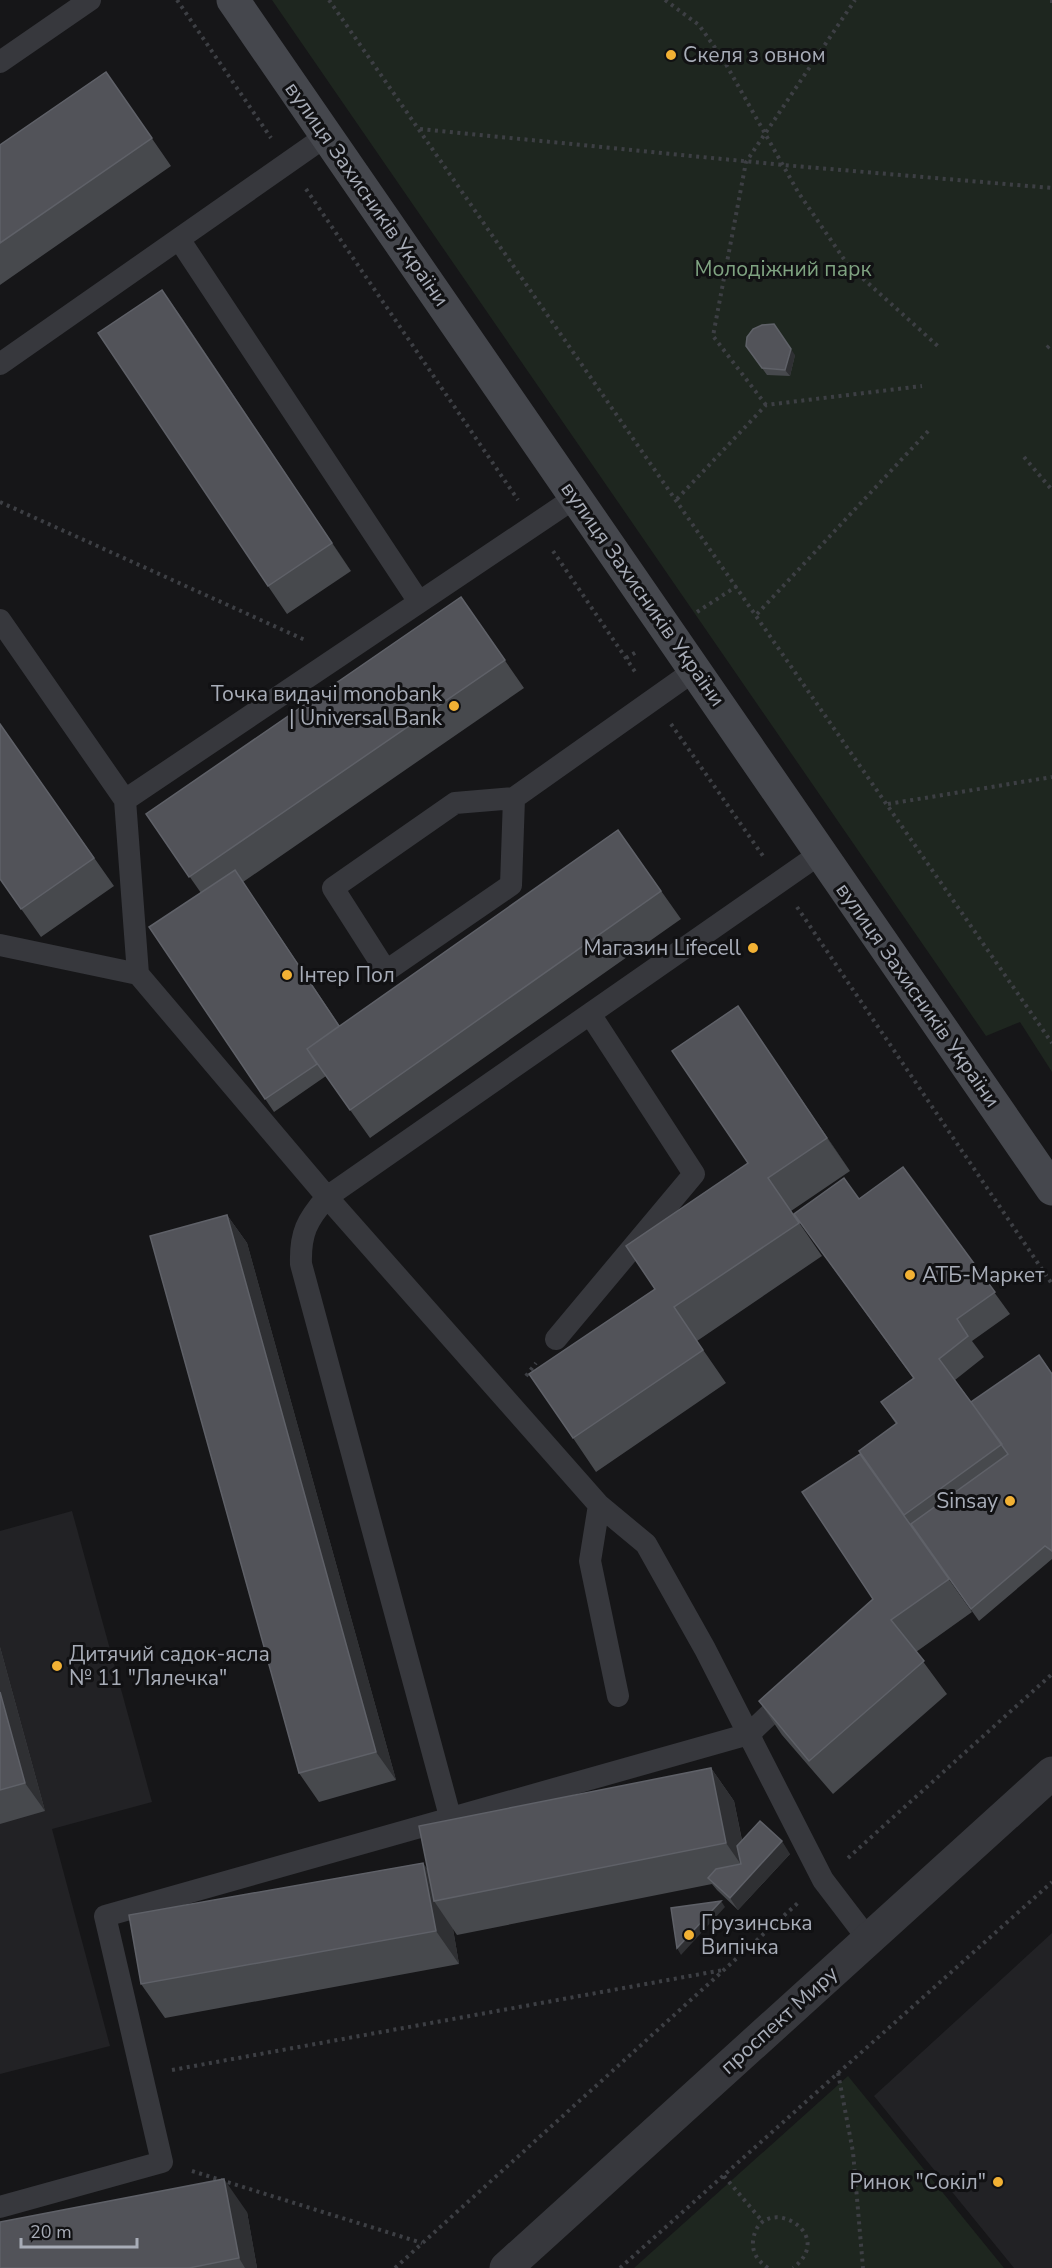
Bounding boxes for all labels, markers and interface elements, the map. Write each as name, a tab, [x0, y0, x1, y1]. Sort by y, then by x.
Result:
place label: Скеля з овном	[683, 41, 826, 69]
marker: Скеля з овном	[664, 48, 678, 62]
street label: вулиця Захисників України	[279, 76, 455, 312]
park label: Молодіжний парк	[695, 255, 872, 283]
street label: вулиця Захисників України	[555, 476, 731, 712]
place label: Точка видачі monobank | Universal Bank	[211, 680, 442, 732]
marker: Точка видачі monobank | Universal Bank	[447, 699, 461, 713]
street label: вулиця Захисників України	[830, 877, 1006, 1113]
place label: Магазин Lifecell	[584, 934, 742, 962]
marker: Магазин Lifecell	[746, 941, 760, 955]
place label: Інтер Пол	[299, 961, 395, 989]
marker: Інтер Пол	[280, 968, 294, 982]
place label: АТБ-Маркет	[922, 1261, 1045, 1289]
marker: АТБ-Маркет	[903, 1268, 917, 1282]
place label: Sinsay	[936, 1487, 998, 1515]
marker: Sinsay	[1003, 1494, 1017, 1508]
place label: Дитячий садок-ясла № 11 "Лялечка"	[69, 1640, 270, 1692]
marker: Дитячий садок-ясла № 11 "Лялечка"	[50, 1659, 64, 1673]
place label: Грузинська Випічка	[701, 1909, 813, 1961]
marker: Грузинська Випічка	[682, 1928, 696, 1942]
street label: проспект Миру	[714, 1960, 844, 2080]
place label: Ринок "Сокіл"	[850, 2168, 986, 2196]
marker: Ринок "Сокіл"	[991, 2175, 1005, 2189]
scale bar	[21, 2211, 136, 2249]
text: 20 m	[30, 2220, 72, 2244]

